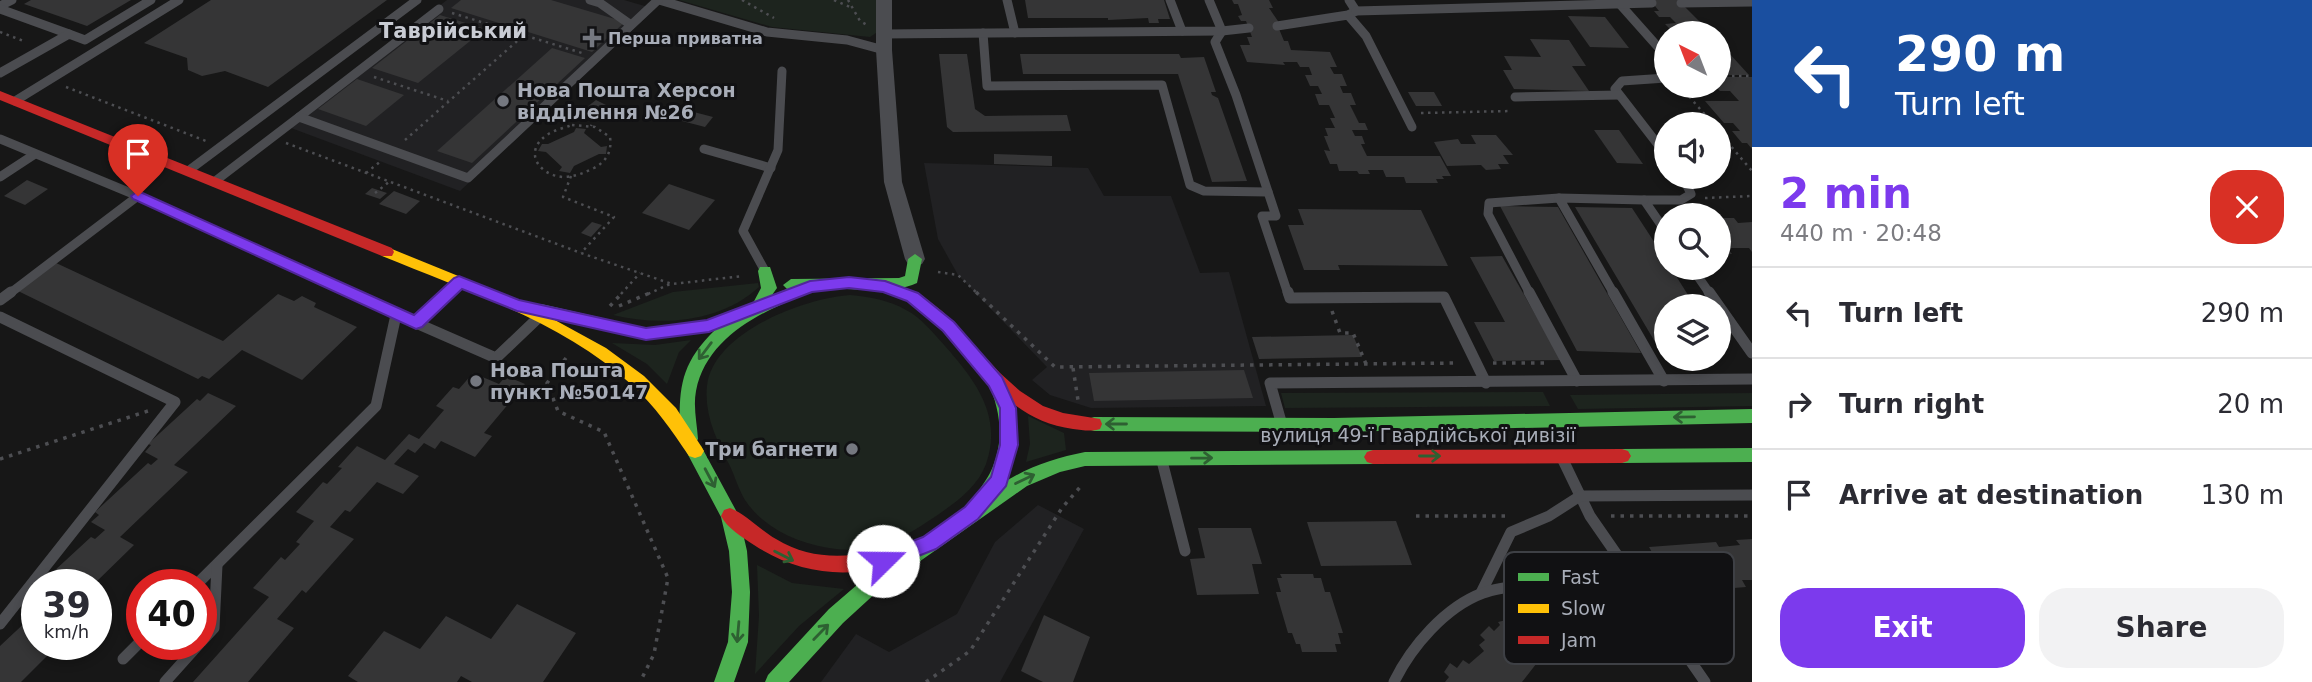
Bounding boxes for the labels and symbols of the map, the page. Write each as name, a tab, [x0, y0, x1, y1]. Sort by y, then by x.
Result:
district label: Таврійський	[379, 19, 527, 43]
north arrow	[1654, 21, 1731, 98]
marker: Перша приватна	[582, 28, 602, 48]
place label: Перша приватна	[608, 29, 763, 48]
place label: Нова Пошта Херсон відділення №26	[517, 79, 736, 123]
marker: Нова Пошта Херсон відділення №26	[495, 93, 511, 109]
pin	[108, 124, 168, 196]
one-way arrow	[698, 342, 713, 361]
place label: Нова Пошта пункт №50147	[490, 359, 648, 403]
marker: Нова Пошта пункт №50147	[468, 373, 484, 389]
one-way arrow	[1673, 411, 1696, 424]
one-way arrow	[1104, 417, 1127, 431]
street label: вулиця 49-ї Гвардійської дивізії	[1260, 424, 1577, 446]
place label: Три багнети	[705, 438, 838, 460]
marker: Три багнети	[844, 441, 860, 457]
one-way arrow	[1418, 449, 1441, 463]
one-way arrow	[1190, 451, 1213, 465]
one-way arrow	[703, 467, 717, 488]
one-way arrow	[1014, 472, 1035, 486]
position arrow	[846, 524, 920, 598]
one-way arrow	[774, 549, 794, 563]
legend	[1504, 552, 1734, 664]
text: Fast	[1561, 566, 1599, 588]
speed limit sign: 40	[126, 569, 217, 660]
text: Slow	[1561, 597, 1606, 619]
one-way arrow	[731, 620, 744, 643]
one-way arrow	[812, 624, 829, 641]
text: Jam	[1560, 629, 1597, 651]

